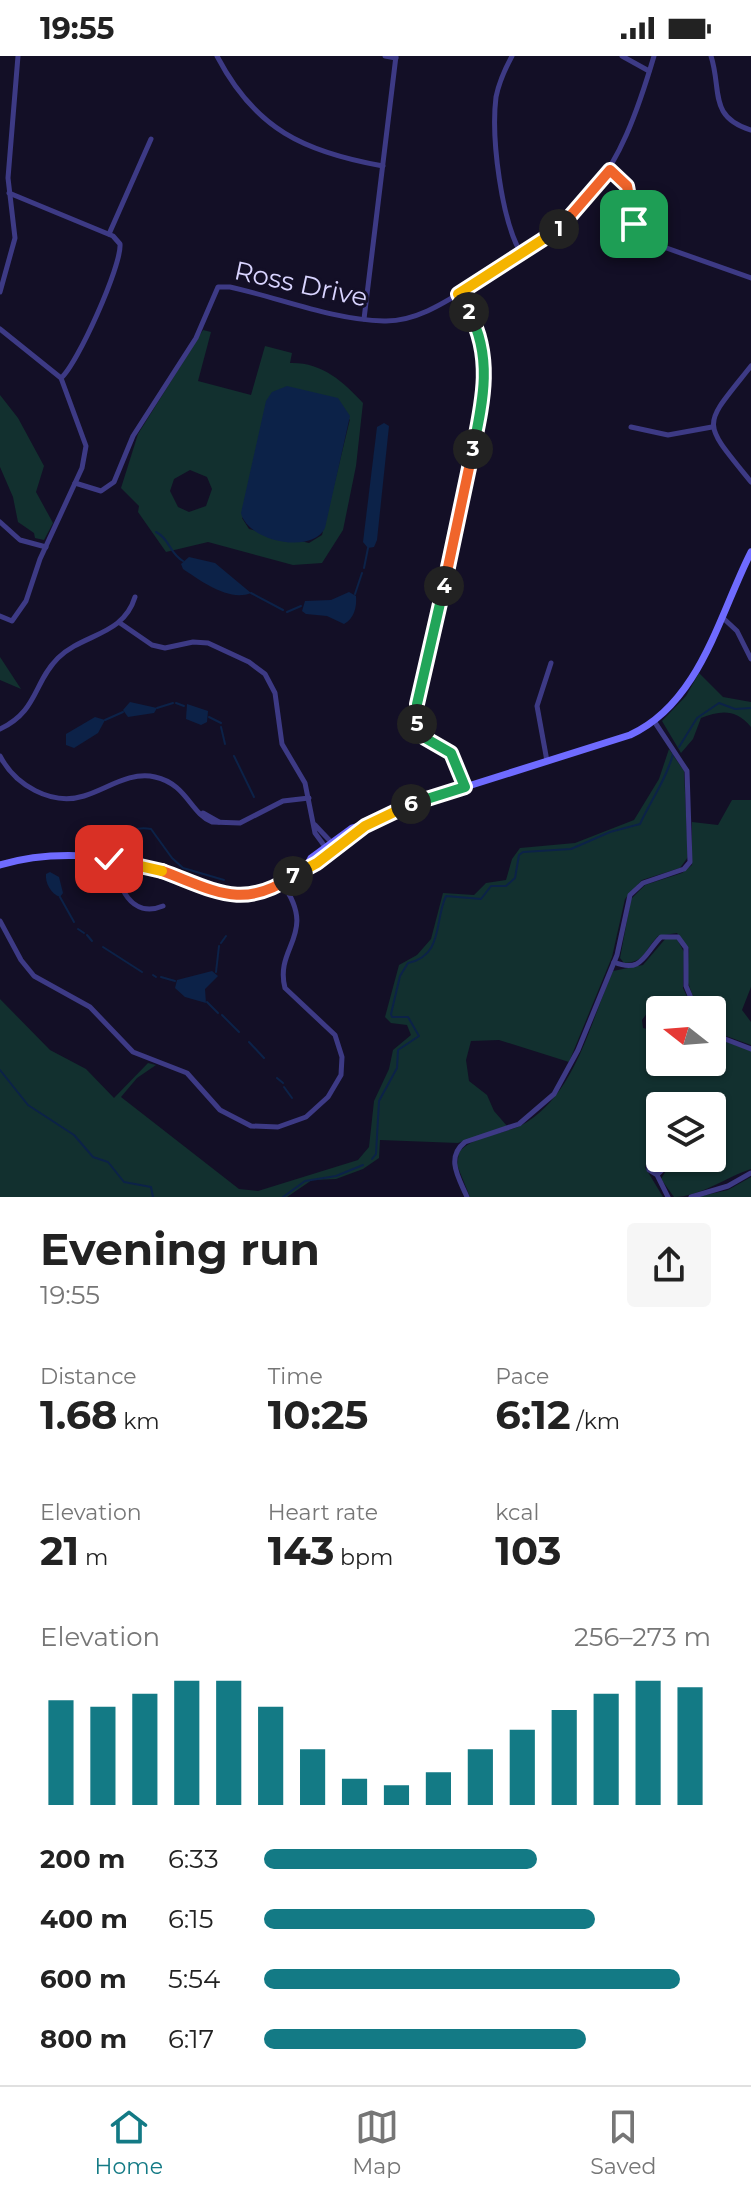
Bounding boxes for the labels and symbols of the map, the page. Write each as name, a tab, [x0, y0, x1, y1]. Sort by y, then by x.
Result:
pin	[600, 190, 668, 258]
pin: 1	[539, 209, 579, 249]
street label: Ross Drive	[231, 254, 371, 314]
pin: 2	[449, 292, 489, 332]
pin: 3	[453, 429, 493, 469]
pin: 4	[424, 566, 464, 606]
pin: 5	[397, 704, 437, 744]
pin: 6	[391, 784, 431, 824]
pin	[75, 825, 143, 893]
pin: 7	[273, 856, 313, 896]
north arrow	[646, 996, 726, 1076]

